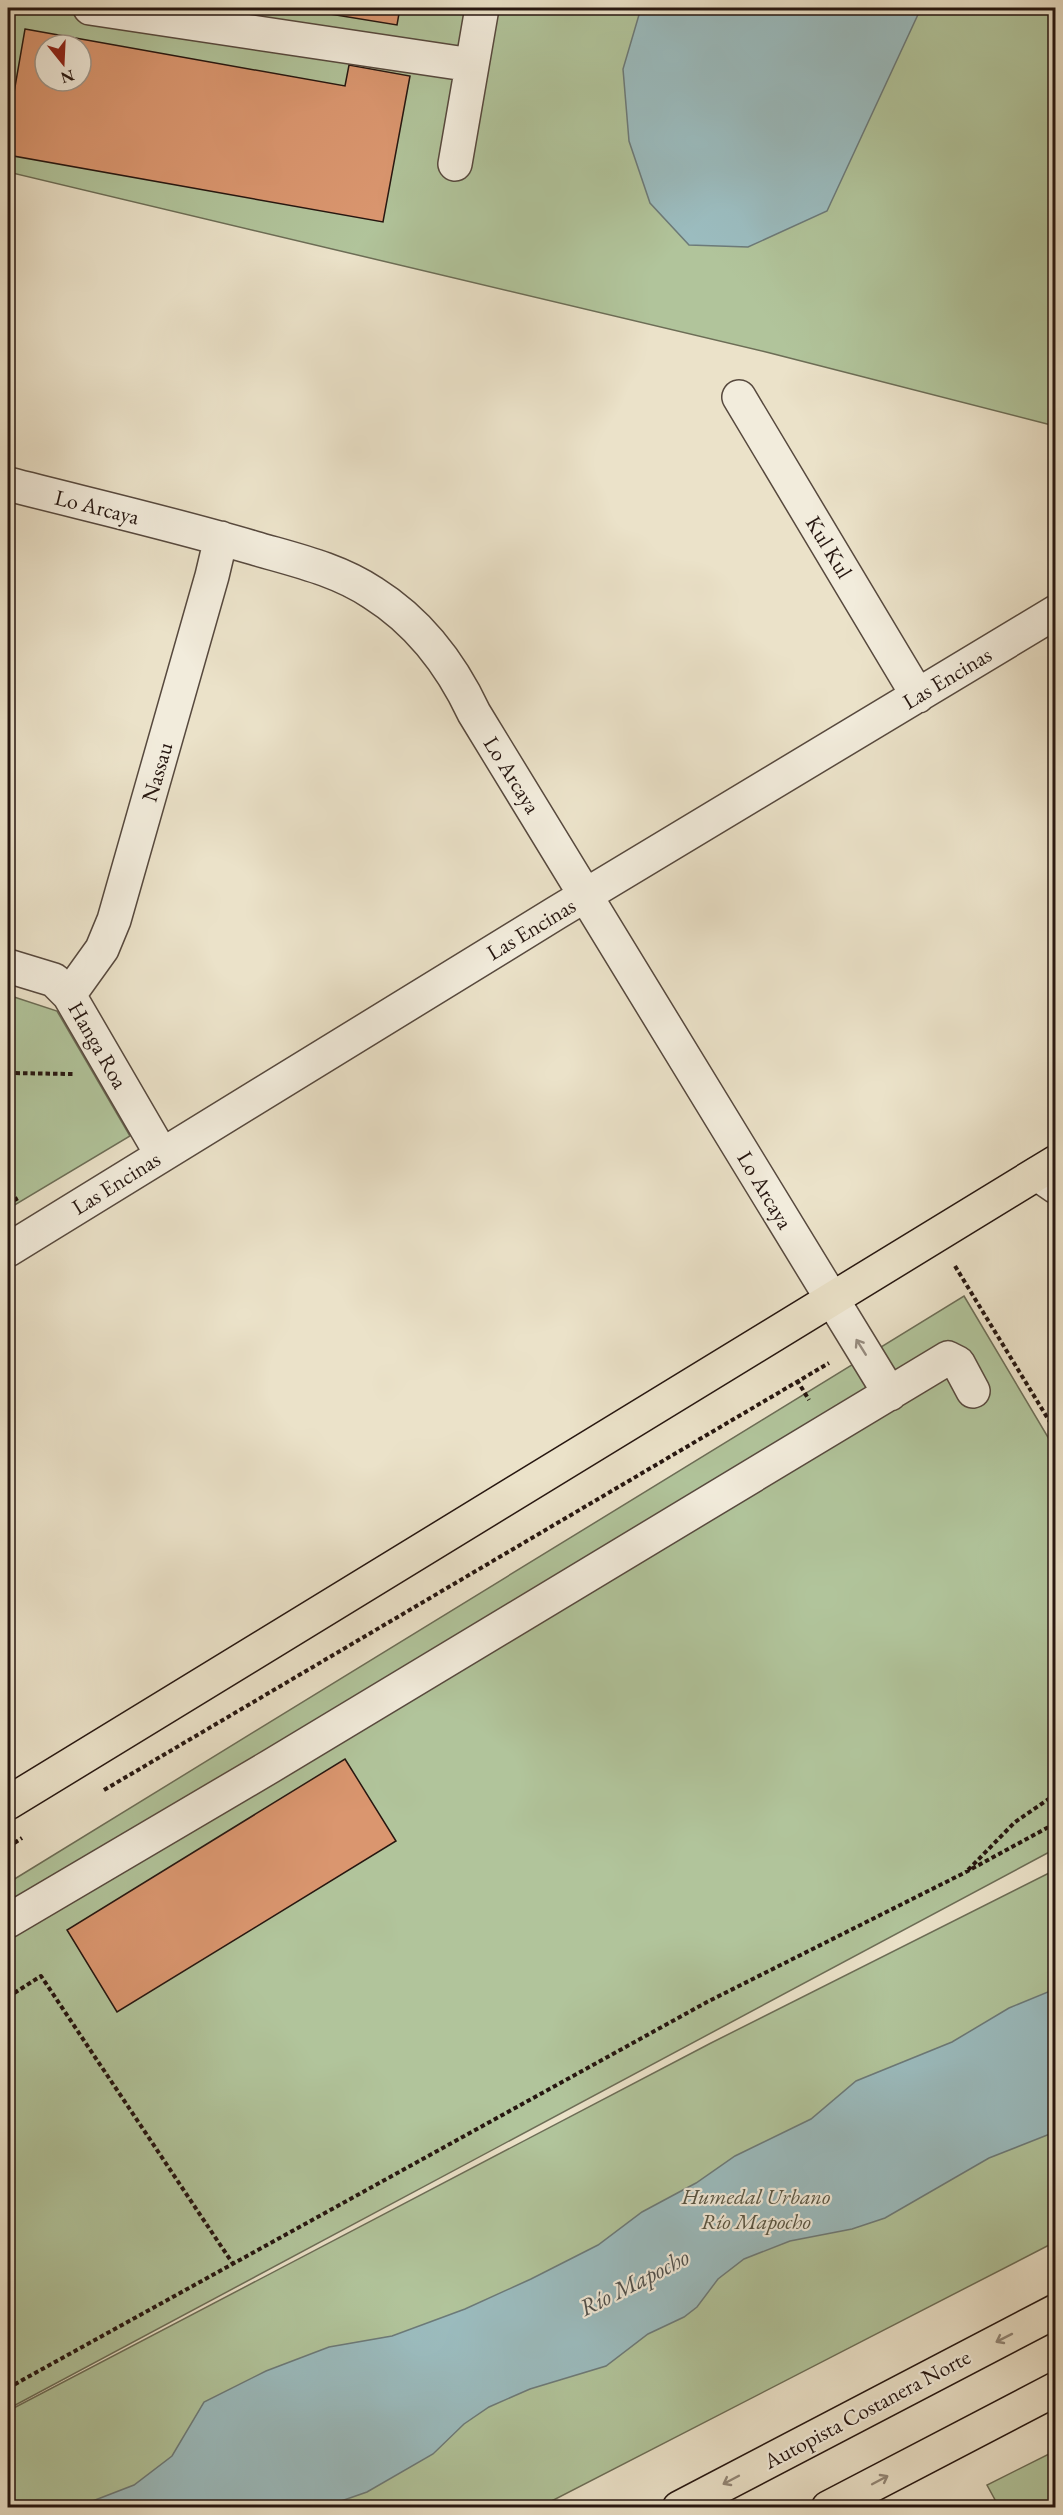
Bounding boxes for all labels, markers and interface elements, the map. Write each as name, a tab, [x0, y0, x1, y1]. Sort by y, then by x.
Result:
north arrow	[33, 33, 93, 93]
text: N	[58, 65, 77, 89]
street label: Lo Arcaya	[52, 483, 142, 532]
street label: Kul Kul	[799, 510, 859, 584]
street label: Las Encinas	[897, 640, 997, 716]
street label: Lo Arcaya	[477, 731, 547, 819]
street label: Nassau	[135, 738, 179, 805]
street label: Las Encinas	[481, 891, 581, 967]
street label: Hanga Roa	[61, 996, 135, 1094]
street label: Las Encinas	[66, 1144, 166, 1222]
street label: Lo Arcaya	[730, 1146, 800, 1235]
one-way arrow	[854, 1339, 866, 1356]
park label: Humedal Urbano Río Mapocho	[681, 2182, 830, 2236]
water label: Río Mapocho	[574, 2241, 694, 2323]
one-way arrow	[995, 2333, 1013, 2344]
street label: Autopista Costanera Norte	[758, 2342, 976, 2476]
one-way arrow	[871, 2474, 889, 2486]
one-way arrow	[722, 2475, 740, 2487]

